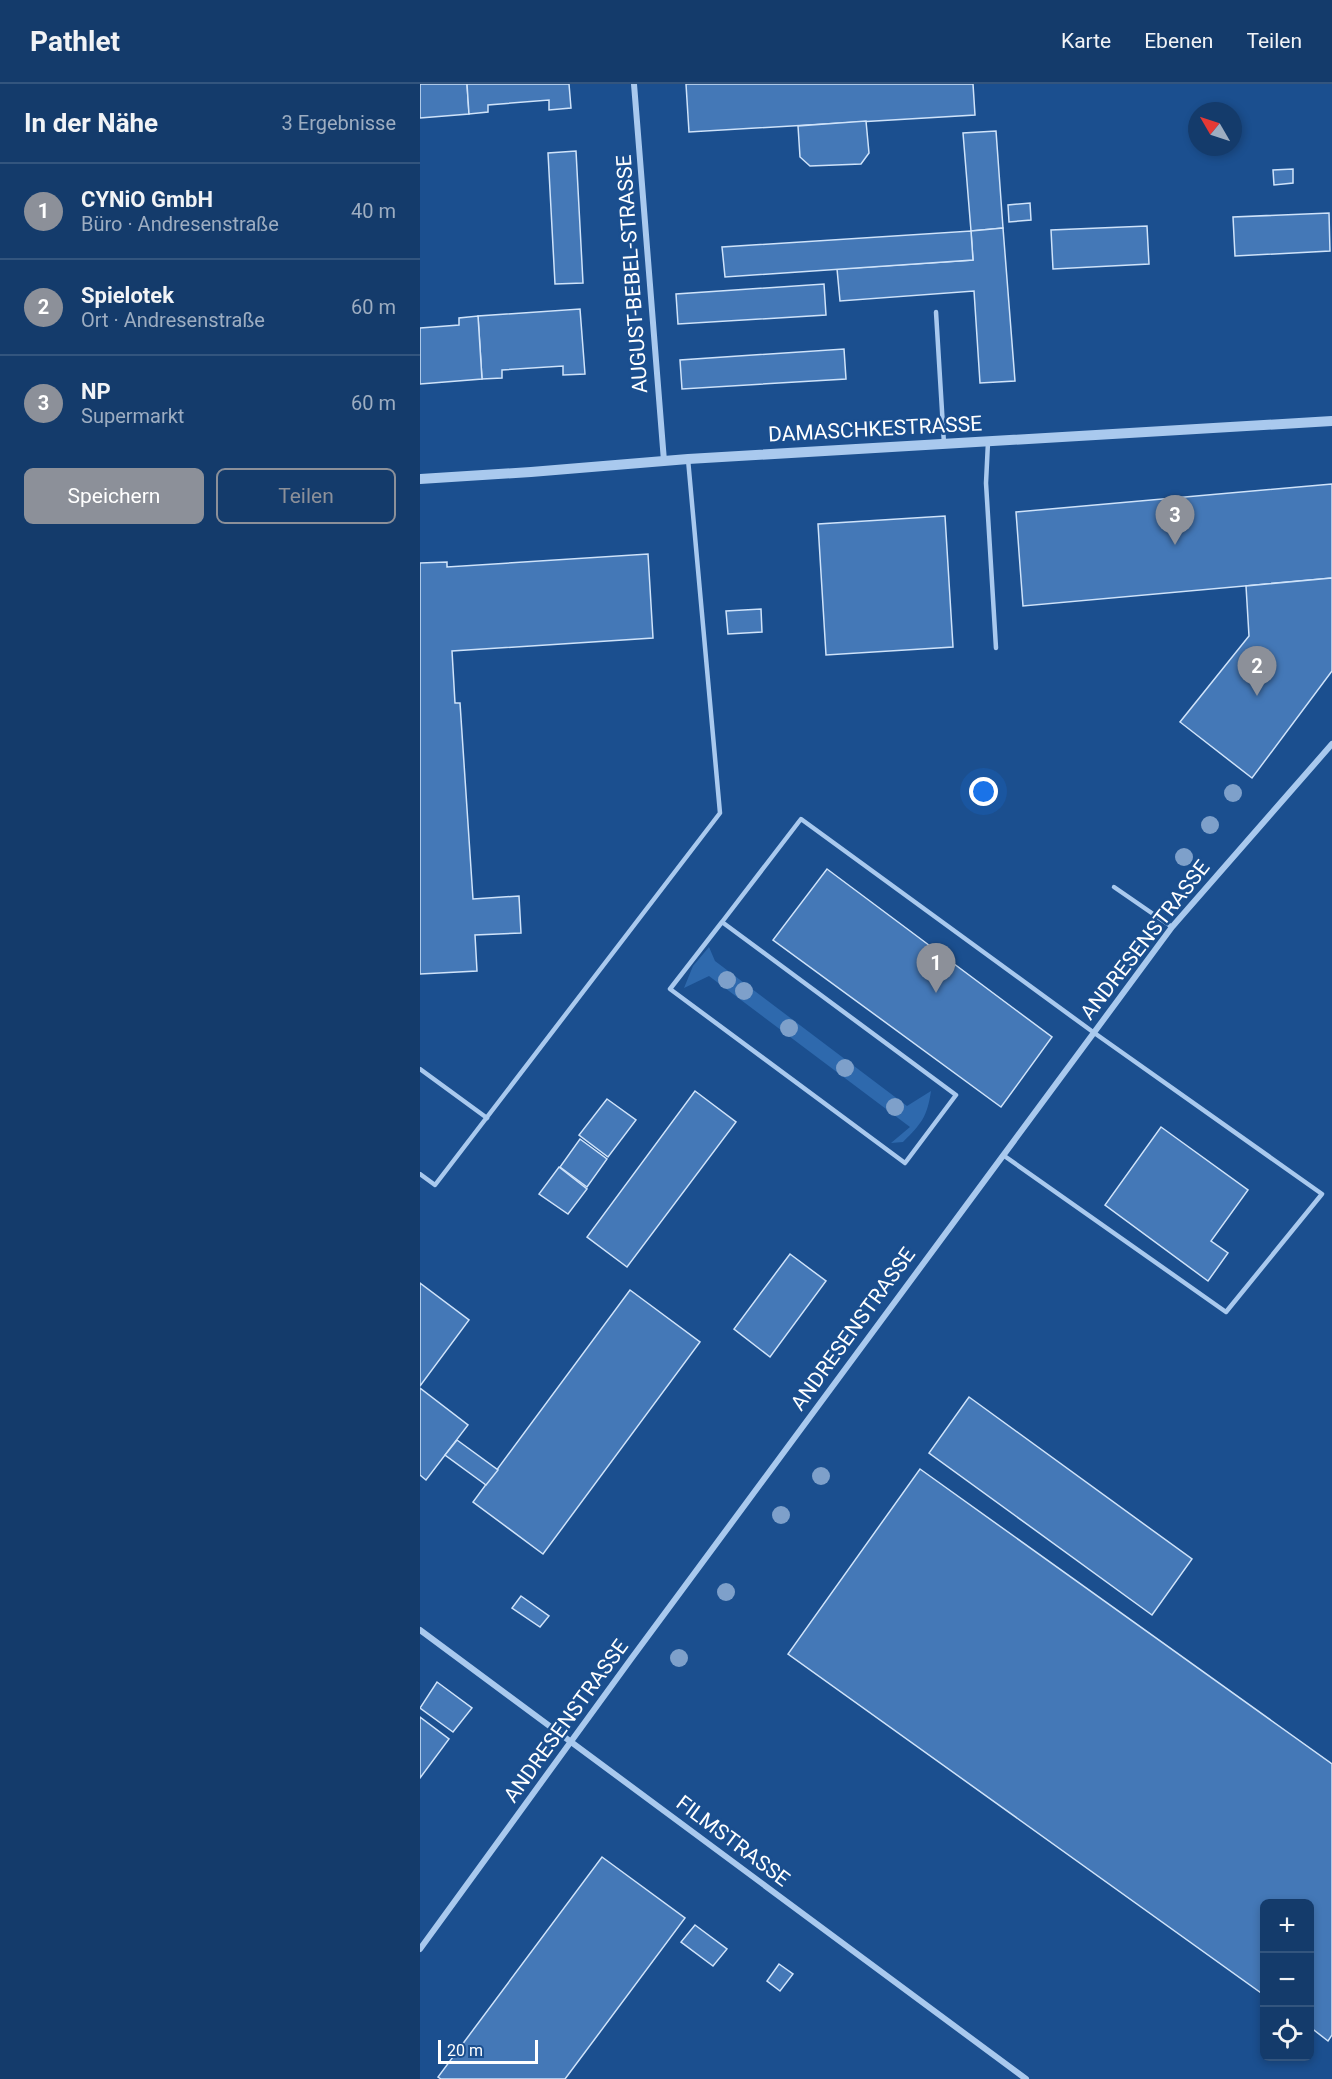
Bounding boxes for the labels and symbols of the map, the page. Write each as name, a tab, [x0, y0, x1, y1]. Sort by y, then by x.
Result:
north arrow	[1188, 102, 1242, 156]
street label: AUGUST-BEBEL-STRASSE	[612, 154, 652, 394]
street label: DAMASCHKESTRASSE	[767, 411, 983, 447]
pin: 3	[1156, 496, 1194, 545]
pin: 2	[1238, 646, 1276, 696]
your location	[969, 777, 998, 806]
street label: ANDRESENSTRASSE	[1075, 856, 1215, 1024]
pin: 1	[916, 944, 956, 993]
street label: ANDRESENSTRASSE	[786, 1243, 920, 1415]
street label: ANDRESENSTRASSE	[499, 1635, 633, 1807]
street label: FILMSTRASSE	[672, 1791, 794, 1891]
scale bar	[438, 2037, 538, 2064]

